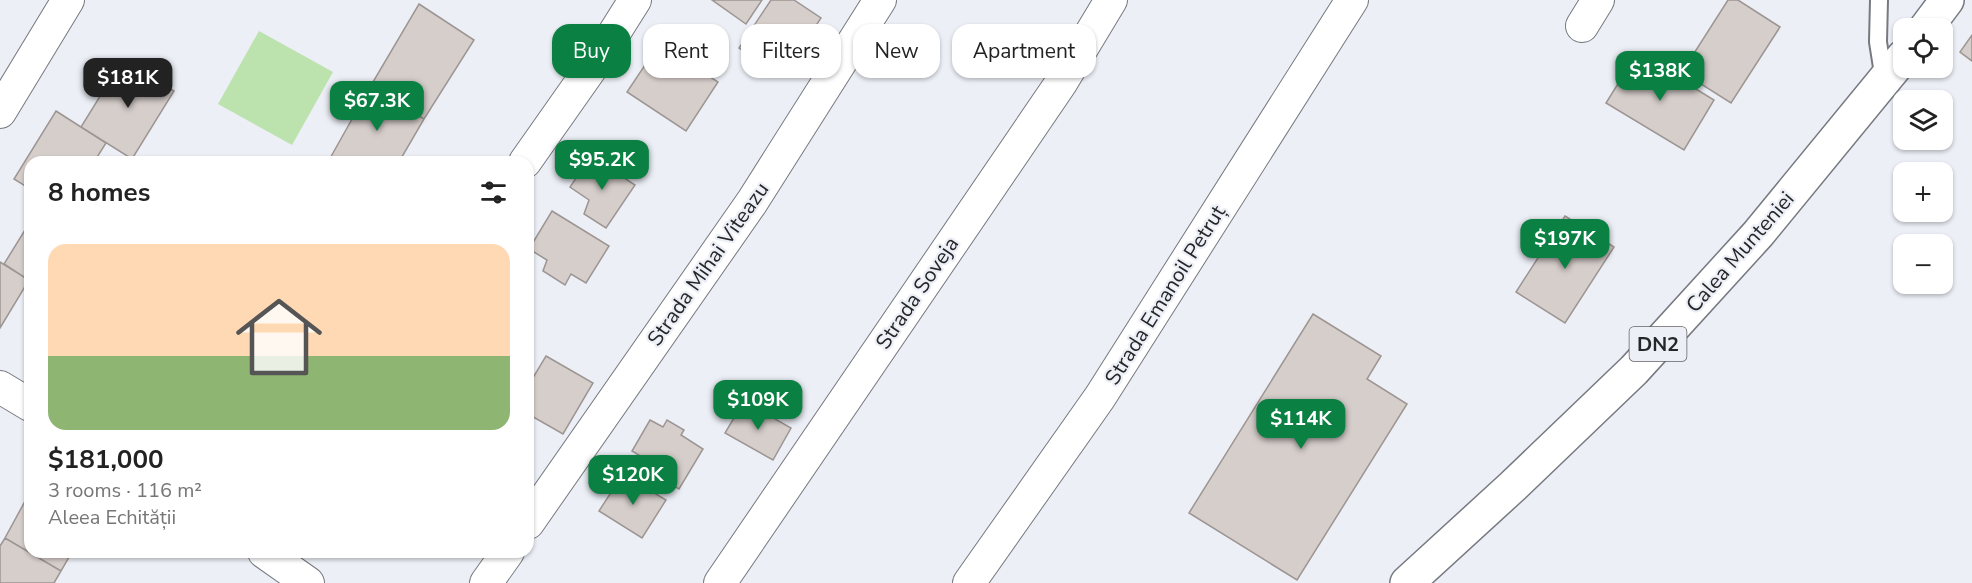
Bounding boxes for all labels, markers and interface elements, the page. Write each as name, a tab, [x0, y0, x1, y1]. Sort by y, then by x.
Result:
map controls	[1893, 18, 1953, 294]
button: locate	[1893, 18, 1953, 78]
chip: Buy	[552, 24, 631, 78]
chip: Rent	[643, 24, 729, 78]
chip: Filters	[741, 24, 841, 78]
chip: New	[853, 24, 940, 78]
chip: Apartment	[952, 24, 1096, 78]
pin: $138K	[1618, 51, 1702, 102]
text: $138K	[1629, 57, 1691, 84]
pin: $181K	[86, 58, 170, 109]
text: $181K	[97, 64, 159, 91]
pin: $67.3K	[328, 81, 426, 132]
text: $67.3K	[344, 87, 410, 114]
button: layers	[1893, 90, 1953, 150]
pin: $95.2K	[553, 140, 651, 191]
text: $95.2K	[569, 146, 635, 173]
button: +	[1893, 162, 1953, 222]
text: 8 homes	[48, 175, 150, 210]
icon: filters	[477, 176, 510, 209]
street label: Strada Mihai Viteazu	[641, 176, 775, 352]
street label: Calea Munteniei	[1680, 186, 1800, 318]
street label: Strada Emanoil Petruț	[1098, 199, 1232, 390]
pin: $197K	[1523, 219, 1607, 270]
text: $197K	[1534, 225, 1596, 252]
street label: Strada Soveja	[869, 231, 965, 355]
button: −	[1893, 234, 1953, 294]
icon: home	[225, 283, 333, 391]
road number: DN2	[1630, 327, 1686, 361]
pin: $109K	[716, 380, 800, 431]
text: $109K	[727, 386, 789, 413]
pin: $114K	[1259, 399, 1343, 450]
text: $114K	[1270, 405, 1332, 432]
text: $181,000	[48, 442, 164, 477]
pin: $120K	[591, 455, 675, 506]
text: $120K	[602, 461, 664, 488]
text: 3 rooms · 116 m²	[48, 477, 202, 504]
text: Aleea Echității	[48, 504, 176, 531]

